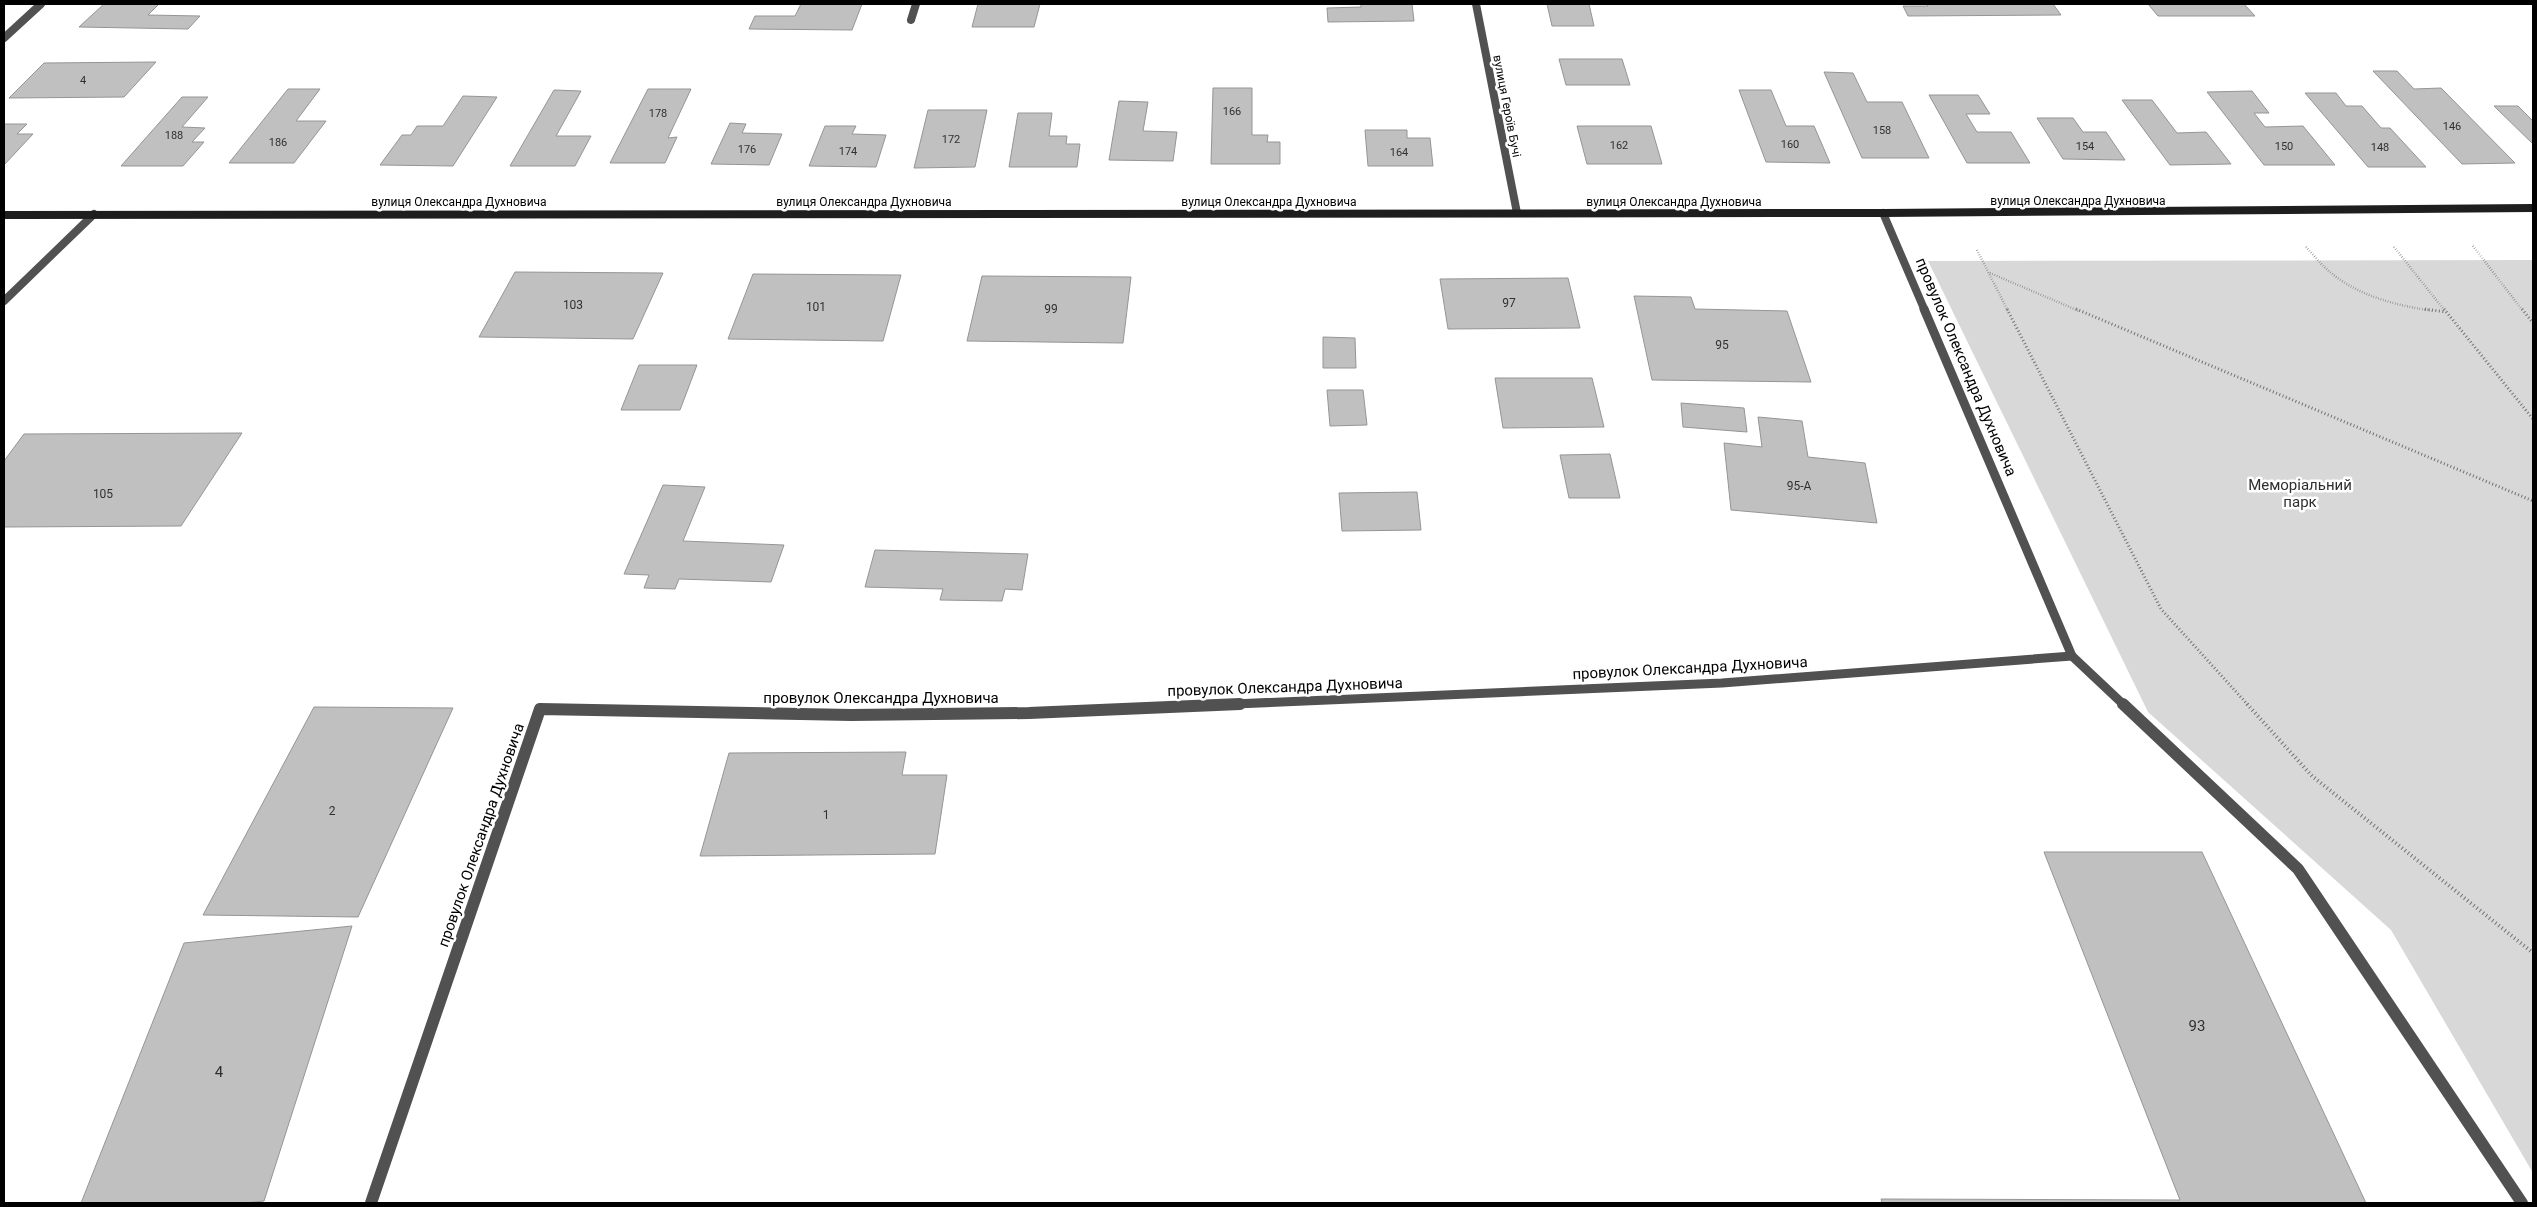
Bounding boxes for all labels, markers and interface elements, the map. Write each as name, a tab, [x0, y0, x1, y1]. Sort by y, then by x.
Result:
street label: вулиця Героїв Бучі	[1490, 54, 1524, 158]
house number: 4	[80, 74, 86, 87]
house number: 166	[1223, 105, 1241, 118]
house number: 178	[649, 107, 667, 120]
house number: 146	[2443, 120, 2461, 133]
house number: 158	[1873, 124, 1891, 137]
house number: 188	[165, 129, 183, 142]
house number: 172	[942, 133, 960, 146]
house number: 186	[269, 136, 287, 149]
house number: 160	[1781, 138, 1799, 151]
house number: 162	[1610, 139, 1628, 152]
house number: 154	[2076, 140, 2094, 153]
house number: 150	[2275, 140, 2293, 153]
house number: 148	[2371, 141, 2389, 154]
house number: 176	[738, 143, 756, 156]
house number: 174	[839, 145, 857, 158]
house number: 164	[1390, 146, 1408, 159]
street label: вулиця Олександра Духновича	[1990, 194, 2166, 208]
street label: вулиця Олександра Духновича	[371, 195, 547, 209]
street label: вулиця Олександра Духновича	[776, 195, 952, 209]
street label: вулиця Олександра Духновича	[1181, 195, 1357, 209]
street label: вулиця Олександра Духновича	[1586, 195, 1762, 209]
street label: провулок Олександра Духновича	[1912, 255, 2020, 479]
house number: 97	[1502, 296, 1516, 310]
house number: 103	[563, 298, 583, 312]
house number: 101	[806, 300, 826, 314]
house number: 99	[1044, 302, 1058, 316]
house number: 95	[1715, 338, 1729, 352]
park label: Меморіальний парк	[2248, 476, 2352, 511]
house number: 95-А	[1787, 479, 1811, 493]
house number: 105	[93, 487, 113, 501]
street label: провулок Олександра Духновича	[1572, 653, 1808, 683]
street label: провулок Олександра Духновича	[1167, 674, 1403, 700]
street label: провулок Олександра Духновича	[763, 689, 999, 707]
street label: провулок Олександра Духновича	[434, 721, 528, 949]
house number: 2	[329, 804, 336, 818]
house number: 1	[823, 808, 829, 822]
house number: 93	[2189, 1017, 2205, 1035]
house number: 4	[215, 1063, 224, 1081]

